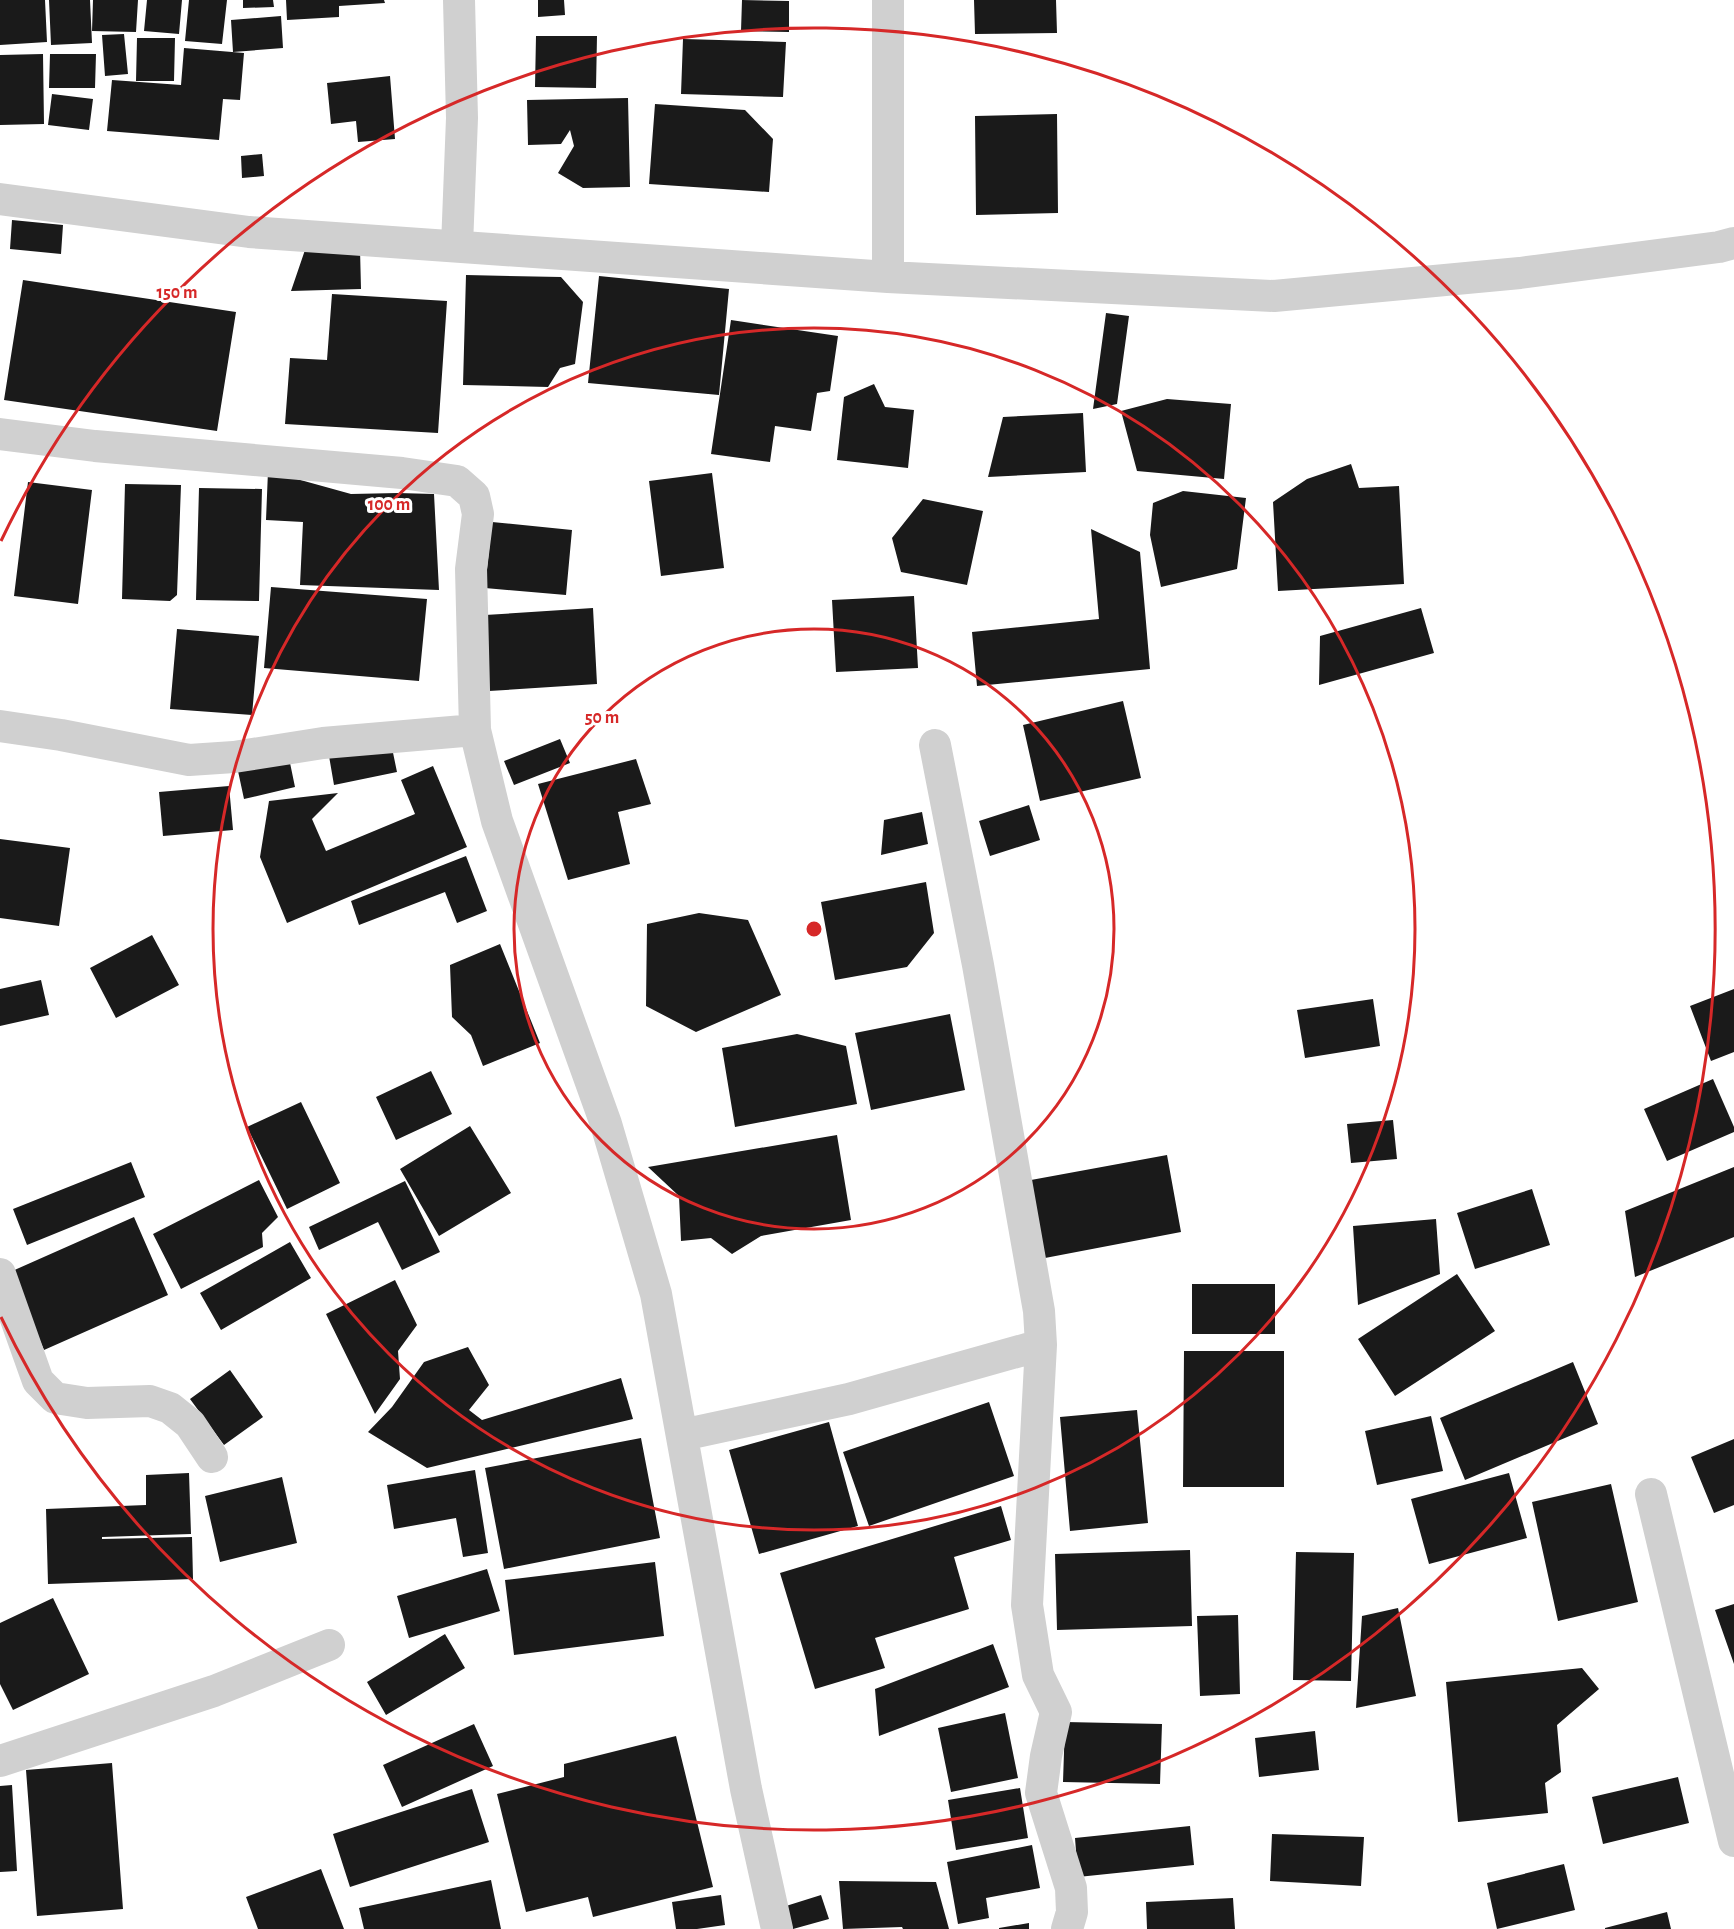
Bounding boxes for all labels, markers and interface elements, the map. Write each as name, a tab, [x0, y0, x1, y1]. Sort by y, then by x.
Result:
text: 150 m	[157, 284, 197, 302]
text: 100 m	[368, 496, 410, 514]
text: 50 m	[585, 709, 619, 727]
centre of rings	[804, 919, 824, 939]

